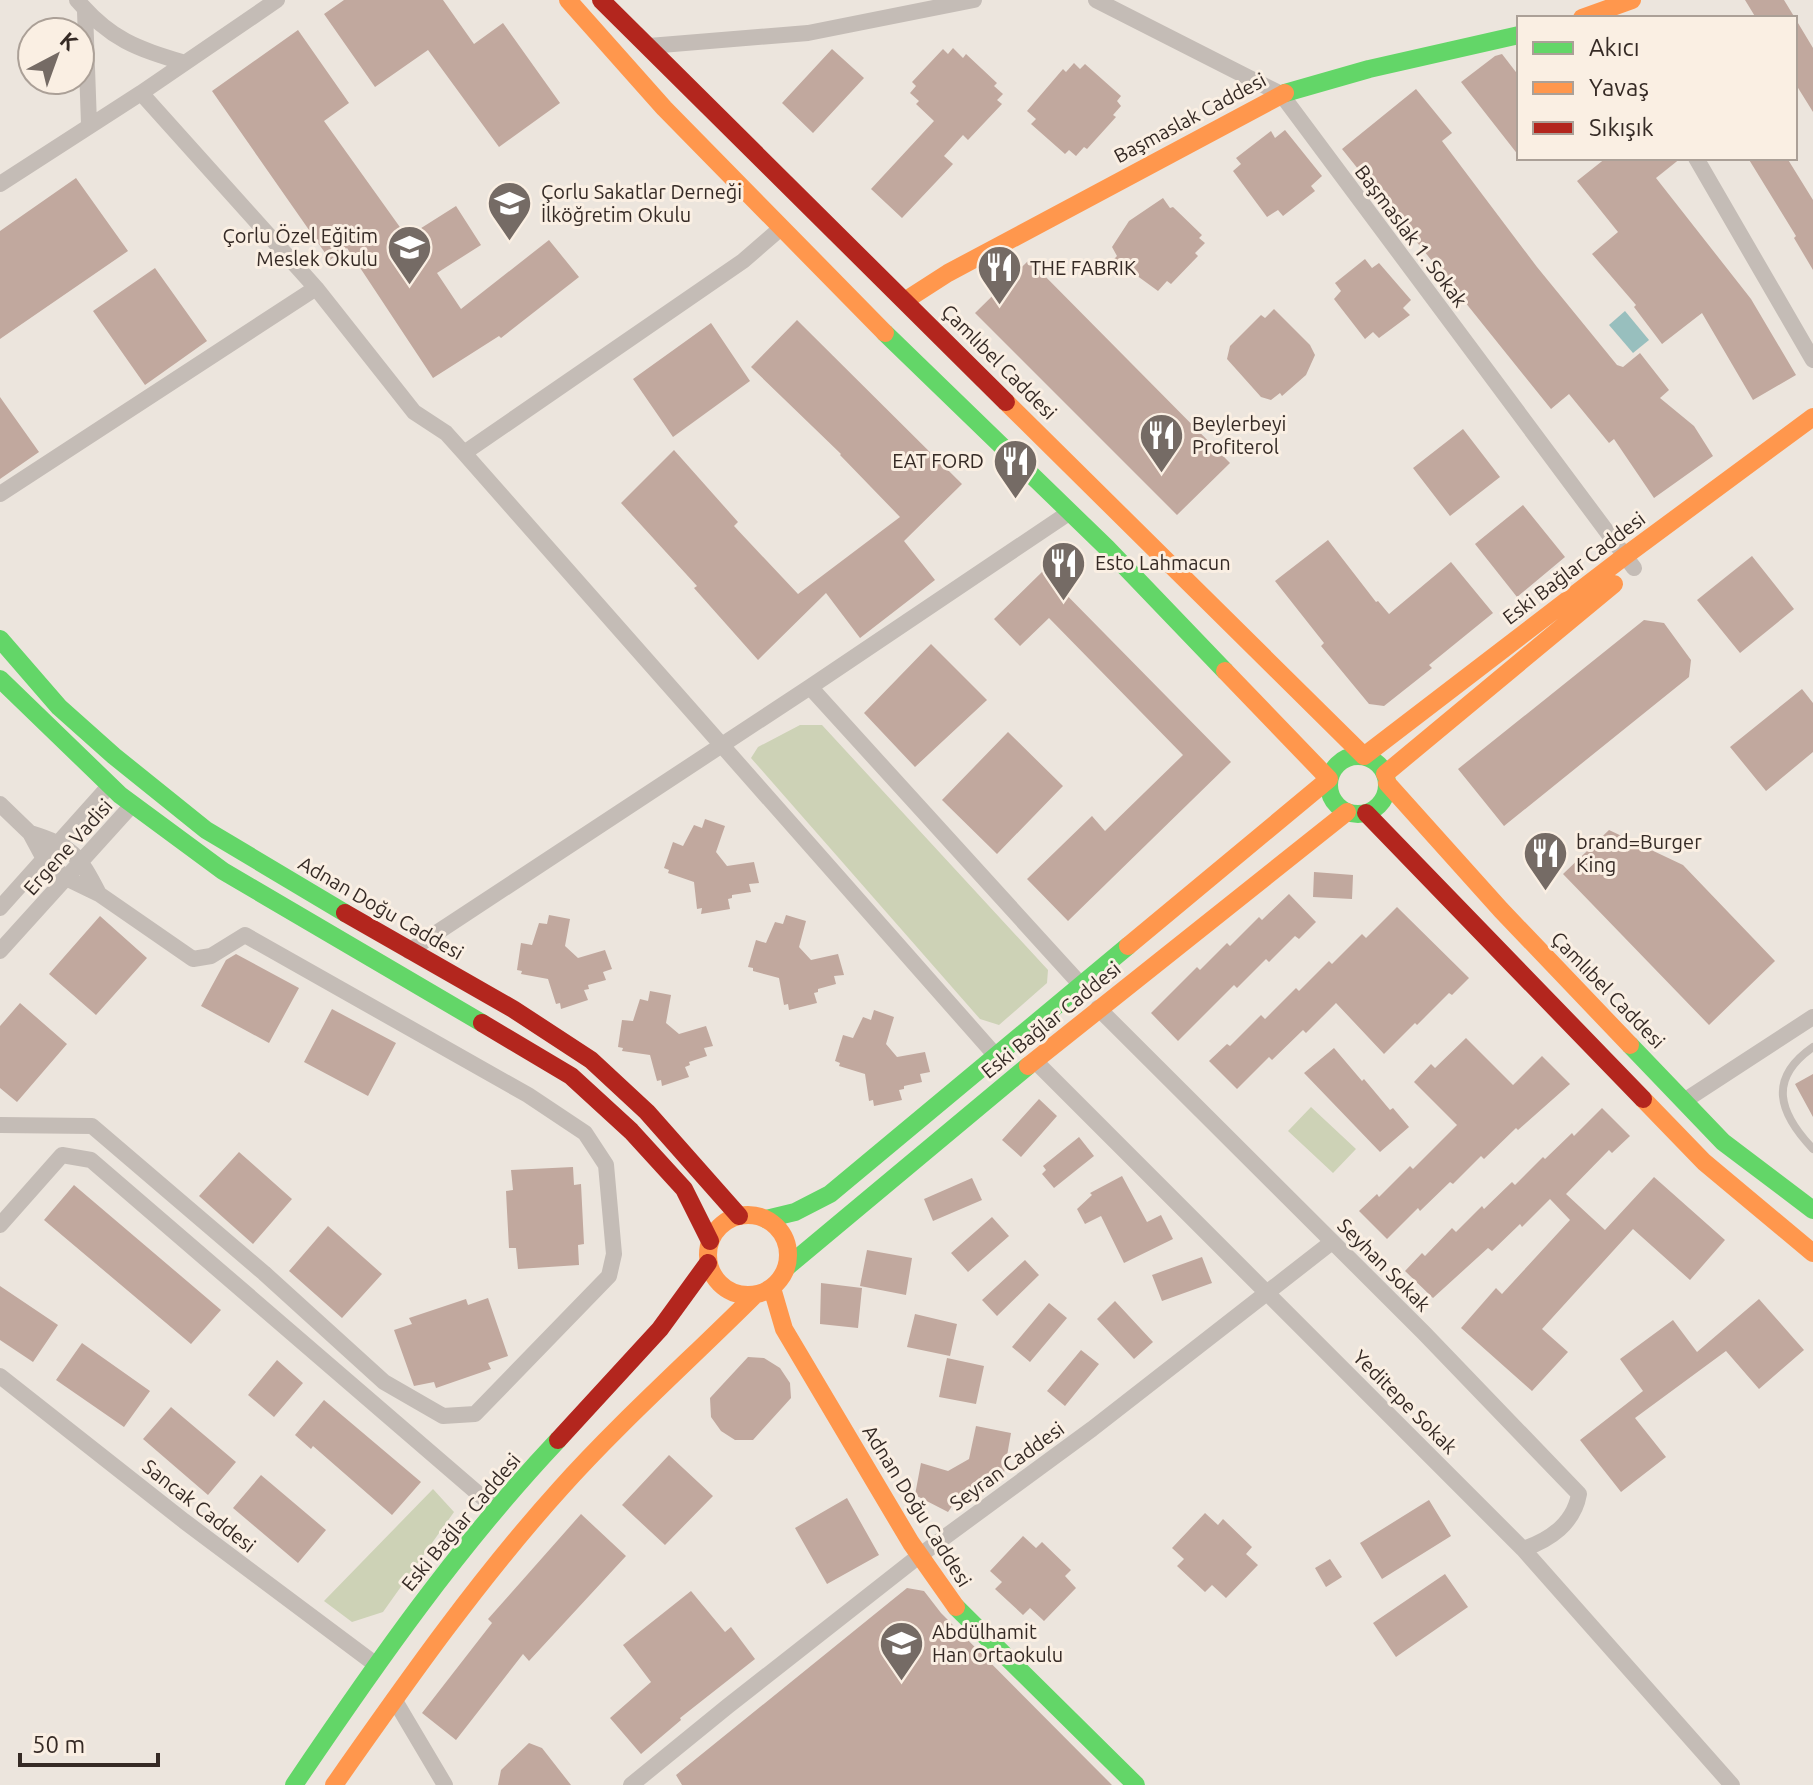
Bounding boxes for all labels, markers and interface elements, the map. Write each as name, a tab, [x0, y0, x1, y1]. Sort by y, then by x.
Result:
north arrow	[16, 16, 96, 96]
legend	[1517, 16, 1797, 160]
text: K	[56, 26, 83, 55]
text: Akıcı	[1589, 34, 1640, 61]
street label: Başmaslak Caddesi	[1110, 68, 1270, 167]
text: Yavaş	[1589, 74, 1649, 101]
text: Sıkışık	[1589, 114, 1654, 141]
street label: Başmaslak 1. Sokak	[1351, 160, 1472, 311]
school or university icon: Çorlu Sakatlar Derneği İlköğretim Okulu	[486, 180, 534, 243]
place label: Çorlu Sakatlar Derneği İlköğretim Okulu	[541, 180, 742, 226]
school or university icon: Çorlu Özel Eğitim Meslek Okulu	[385, 223, 433, 286]
place label: Çorlu Özel Eğitim Meslek Okulu	[223, 224, 378, 270]
restaurant icon: THE FABRIK	[975, 244, 1023, 307]
place label: THE FABRIK	[1030, 256, 1136, 279]
street label: Çamlıbel Caddesi	[937, 299, 1062, 424]
restaurant icon: Beylerbeyi Profiterol	[1137, 412, 1185, 475]
place label: Beylerbeyi Profiterol	[1192, 412, 1286, 458]
restaurant icon: EAT FORD	[991, 437, 1039, 500]
place label: EAT FORD	[892, 449, 984, 472]
street label: Eski Bağlar Caddesi	[1498, 507, 1649, 629]
restaurant icon: Esto Lahmacun	[1040, 539, 1088, 602]
place label: Esto Lahmacun	[1095, 551, 1231, 574]
street label: Ergene Vadisi	[19, 794, 117, 899]
restaurant icon: brand=Burger King	[1521, 830, 1569, 893]
place label: brand=Burger King	[1576, 830, 1702, 876]
street label: Adnan Doğu Caddesi	[295, 851, 468, 964]
street label: Çamlıbel Caddesi	[1547, 927, 1670, 1053]
street label: Eski Bağlar Caddesi	[977, 956, 1125, 1083]
street label: Seyhan Sokak	[1333, 1214, 1435, 1316]
street label: Yeditepe Sokak	[1349, 1345, 1462, 1458]
street label: Seyran Caddesi	[945, 1416, 1068, 1515]
street label: Adnan Doğu Caddesi	[858, 1421, 977, 1591]
street label: Eski Bağlar Caddesi	[396, 1448, 525, 1595]
street label: Sancak Caddesi	[138, 1454, 260, 1557]
school or university icon: Abdülhamit Han Ortaokulu	[877, 1620, 925, 1683]
place label: Abdülhamit Han Ortaokulu	[932, 1620, 1063, 1666]
scale bar	[20, 1717, 158, 1767]
text: 50 m	[32, 1731, 85, 1758]

